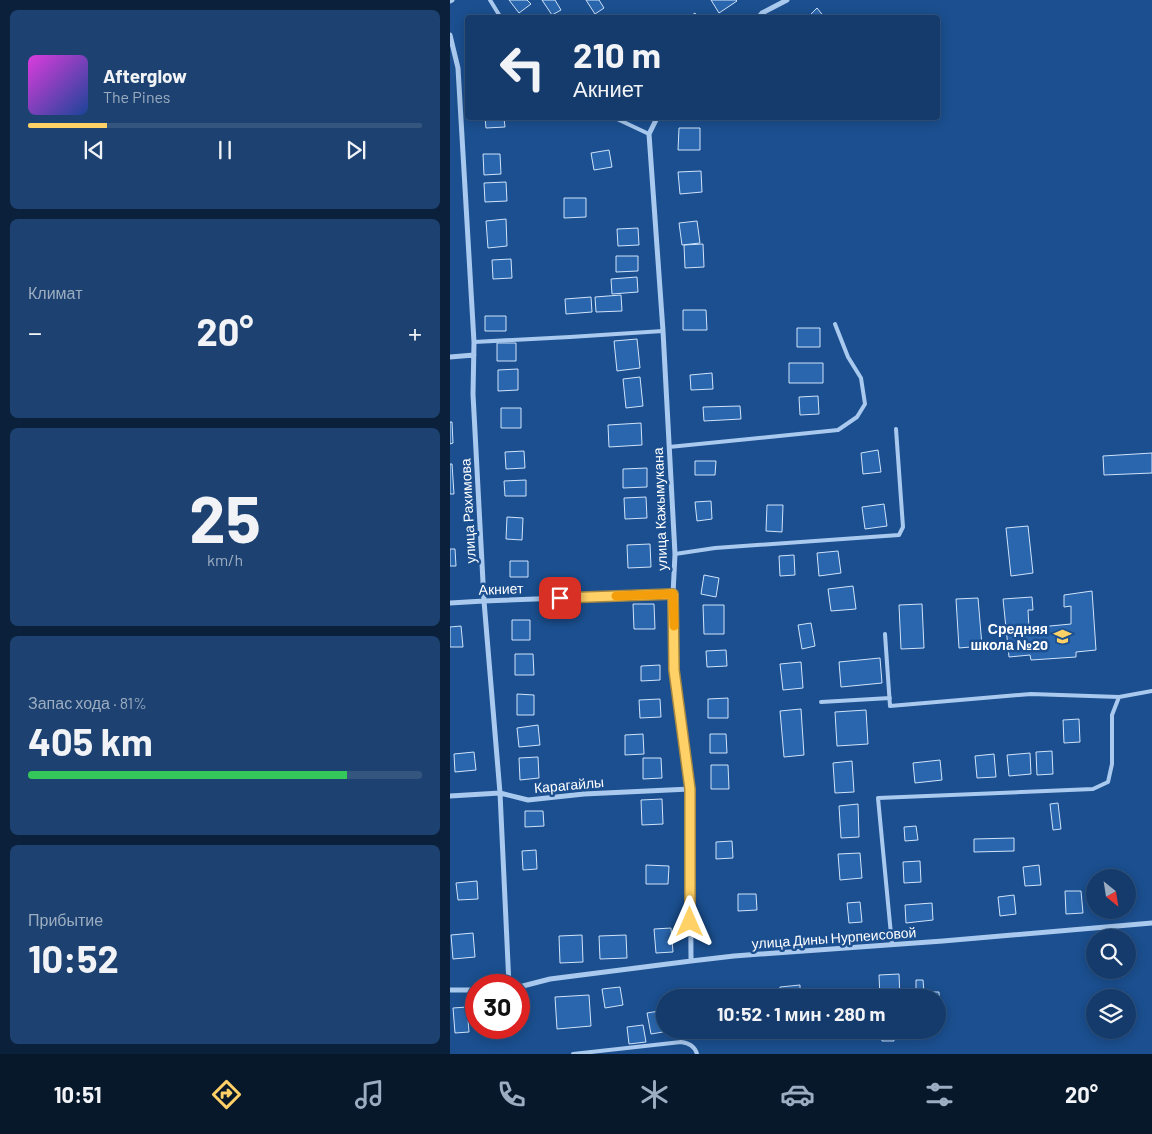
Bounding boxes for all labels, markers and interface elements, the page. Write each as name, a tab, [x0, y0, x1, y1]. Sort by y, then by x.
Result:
text: 210 m	[573, 33, 661, 75]
icon: left	[490, 35, 555, 100]
text: Afterglow	[103, 64, 187, 87]
text: Акниет	[573, 75, 643, 101]
text: The Pines	[103, 87, 171, 106]
icon: previous	[80, 136, 108, 164]
icon: pause	[211, 136, 239, 164]
icon: next	[342, 136, 370, 164]
text: Климат	[28, 283, 82, 302]
text: 20°	[196, 308, 254, 354]
text: −	[28, 315, 42, 349]
text: +	[408, 315, 422, 349]
street label: улица Кажымукана	[649, 447, 670, 571]
street label: улица Рахимова	[456, 458, 479, 564]
text: 25	[189, 478, 261, 556]
text: km/h	[207, 550, 243, 569]
pin	[539, 577, 581, 619]
street label: Акниет	[478, 579, 524, 598]
icon: arrive	[546, 584, 574, 612]
place label: Средняя школа №20	[970, 620, 1048, 653]
school or university icon: Средняя школа №20	[1052, 627, 1072, 647]
text: Запас хода · 81%	[28, 693, 147, 712]
text: 405 km	[28, 718, 153, 764]
street label: Карагайлы	[533, 773, 605, 796]
north arrow	[1086, 869, 1136, 919]
map controls	[1086, 869, 1136, 1039]
position arrow	[663, 895, 715, 947]
text: Прибытие	[28, 910, 103, 929]
street label: улица Дины Нурпеисовой	[751, 923, 917, 952]
button: search	[1086, 929, 1136, 979]
text: 10:52	[28, 935, 119, 981]
speed limit sign: 30	[465, 974, 530, 1039]
button: layers	[1086, 989, 1136, 1039]
text: 10:52 · 1 мин · 280 m	[717, 1002, 885, 1025]
icon: directions	[209, 1077, 244, 1112]
icon: music	[352, 1077, 387, 1112]
icon: phone	[494, 1077, 529, 1112]
icon: climate	[637, 1077, 672, 1112]
icon: car	[780, 1077, 815, 1112]
icon: filters	[922, 1077, 957, 1112]
text: 10:51	[54, 1081, 102, 1107]
text: 20°	[1065, 1081, 1098, 1107]

